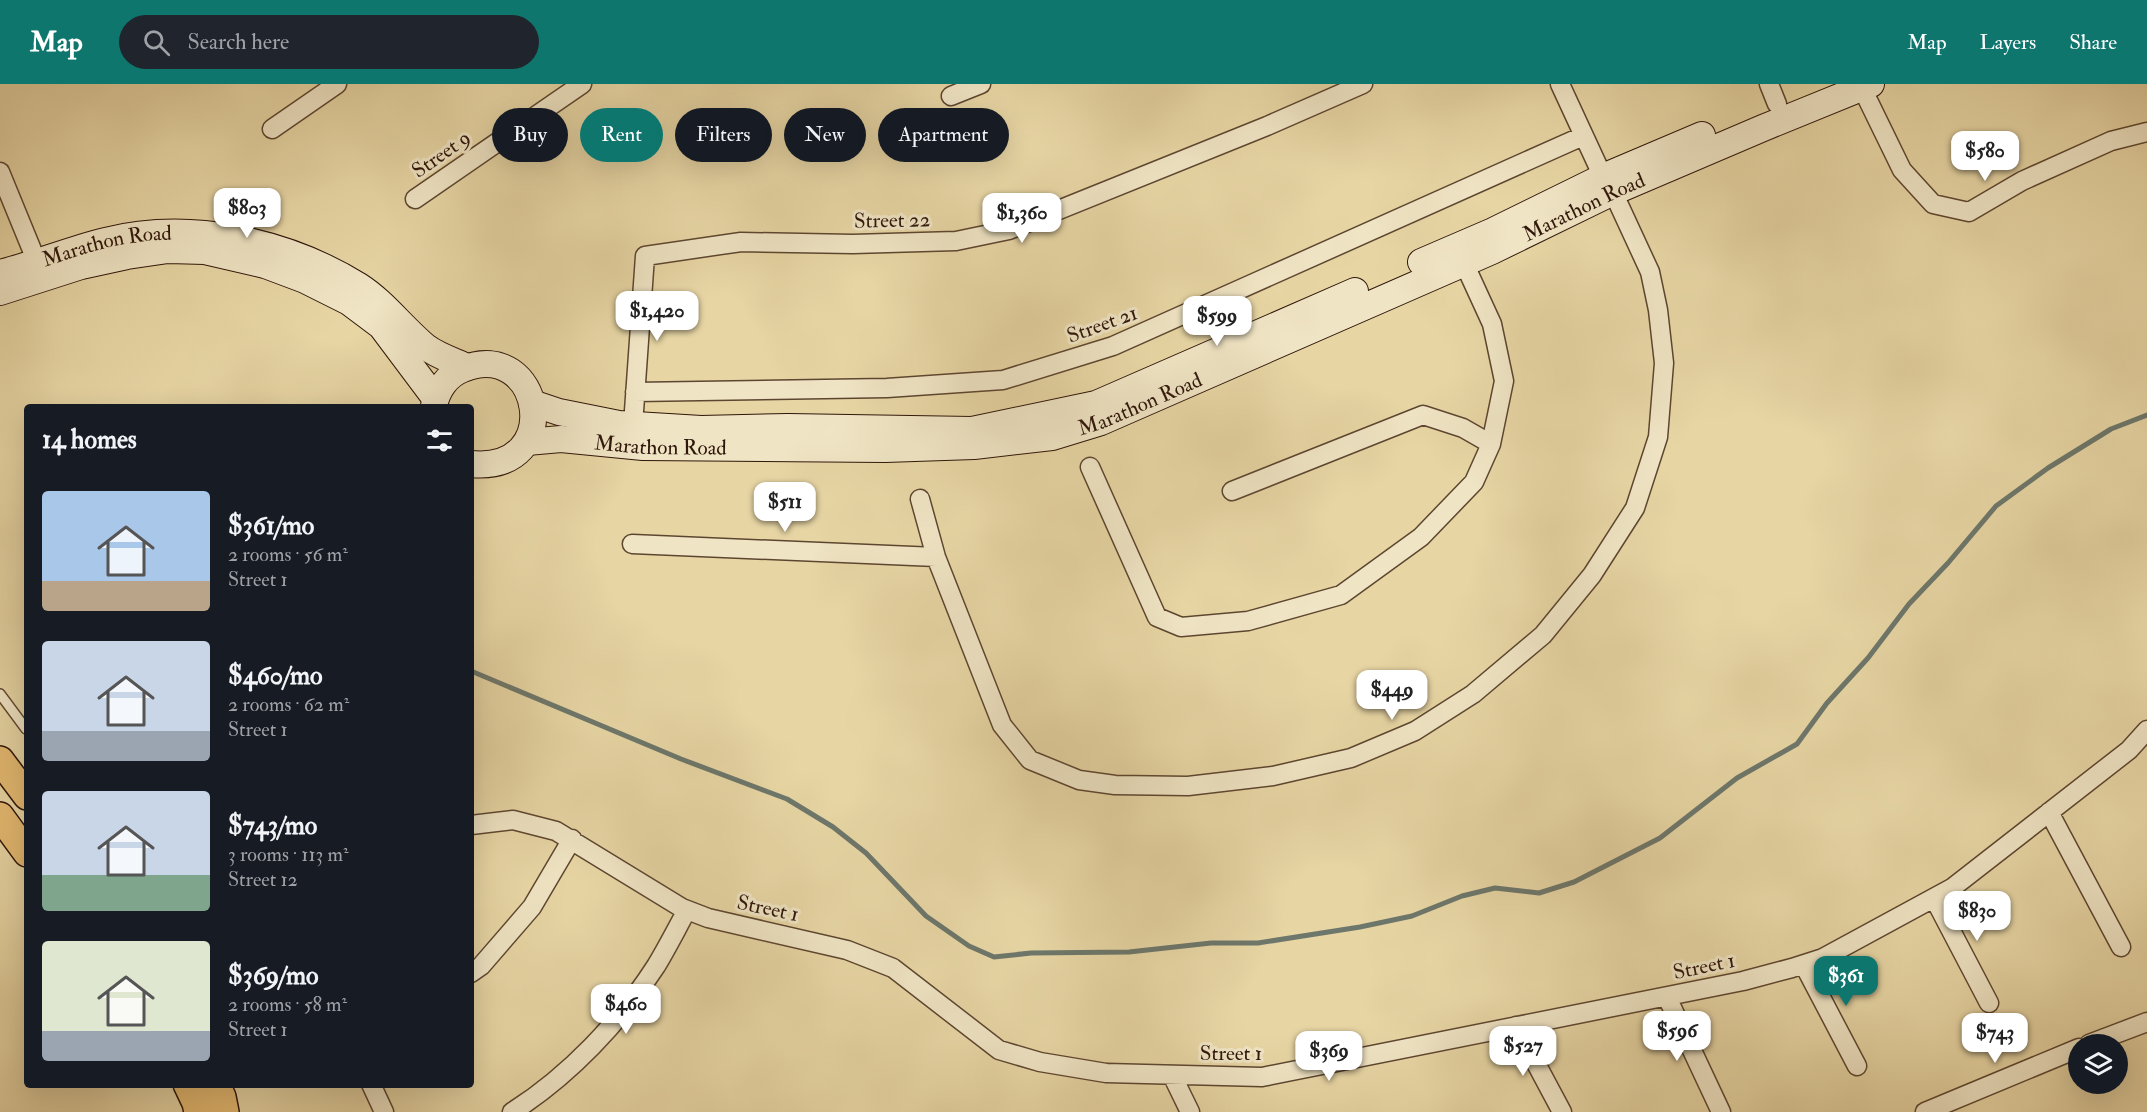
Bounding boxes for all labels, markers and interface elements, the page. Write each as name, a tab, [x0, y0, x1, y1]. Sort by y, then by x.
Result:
search box	[119, 15, 539, 69]
text: Map	[30, 25, 83, 60]
icon: search	[140, 26, 173, 59]
text: Search here	[188, 28, 289, 56]
text: Map	[1907, 29, 1947, 56]
text: Layers	[1980, 29, 2036, 56]
text: Share	[2069, 29, 2117, 56]
chip: Buy	[492, 108, 568, 162]
chip: Rent	[580, 108, 663, 162]
chip: Filters	[675, 108, 772, 162]
chip: New	[784, 108, 866, 162]
chip: Apartment	[878, 108, 1009, 162]
street label: Street 9	[407, 124, 476, 184]
pin: $580	[1949, 131, 2021, 182]
text: $580	[1965, 138, 2005, 163]
street label: Marathon Road	[1518, 167, 1650, 248]
pin: $803	[211, 188, 283, 239]
pin: $1,360	[973, 193, 1071, 244]
text: $803	[228, 195, 266, 220]
text: $1,360	[996, 200, 1048, 225]
street label: Street 22	[854, 206, 930, 235]
street label: Marathon Road	[39, 220, 173, 273]
pin: $1,420	[608, 291, 706, 342]
pin: $599	[1181, 296, 1253, 347]
text: $1,420	[630, 298, 684, 323]
street label: Street 21	[1063, 299, 1141, 350]
text: $599	[1197, 303, 1237, 328]
street label: Marathon Road	[1075, 366, 1207, 442]
text: 14 homes	[42, 424, 137, 456]
icon: filters	[423, 424, 456, 457]
street label: Marathon Road	[593, 429, 727, 462]
pin: $511	[749, 482, 821, 533]
text: $511	[768, 489, 802, 514]
text: $361/mo	[228, 510, 314, 542]
icon: home	[90, 515, 162, 587]
text: 2 rooms · 56 m²	[228, 542, 348, 567]
text: Street 1	[228, 567, 288, 592]
text: $460/mo	[228, 660, 323, 692]
icon: home	[90, 665, 162, 737]
pin: $449	[1356, 670, 1428, 721]
text: $449	[1370, 677, 1414, 702]
text: 2 rooms · 62 m²	[228, 692, 349, 717]
text: Street 1	[228, 717, 288, 742]
text: $743/mo	[228, 810, 317, 842]
icon: home	[90, 815, 162, 887]
text: 3 rooms · 113 m²	[228, 842, 349, 867]
text: Street 12	[228, 867, 298, 892]
street label: Street 1	[735, 889, 801, 928]
pin: $830	[1941, 891, 2013, 942]
text: $830	[1958, 898, 1996, 923]
street label: Street 1	[1671, 947, 1737, 986]
pin: $361	[1810, 956, 1882, 1007]
text: $369/mo	[228, 960, 318, 992]
text: $361	[1828, 963, 1864, 988]
icon: home	[90, 965, 162, 1037]
pin: $460	[590, 984, 662, 1035]
text: $460	[605, 991, 647, 1016]
text: 2 rooms · 58 m²	[228, 992, 347, 1017]
pin: $596	[1641, 1011, 1713, 1062]
pin: $743	[1959, 1013, 2031, 1064]
text: Street 1	[228, 1017, 288, 1042]
text: $596	[1657, 1018, 1697, 1043]
text: $743	[1976, 1020, 2014, 1045]
pin: $527	[1487, 1026, 1559, 1077]
pin: $369	[1293, 1031, 1365, 1082]
text: $527	[1503, 1033, 1543, 1058]
map controls	[2068, 1034, 2128, 1094]
button: layers	[2068, 1034, 2128, 1094]
text: $369	[1309, 1038, 1349, 1063]
street label: Street 1	[1200, 1040, 1262, 1067]

